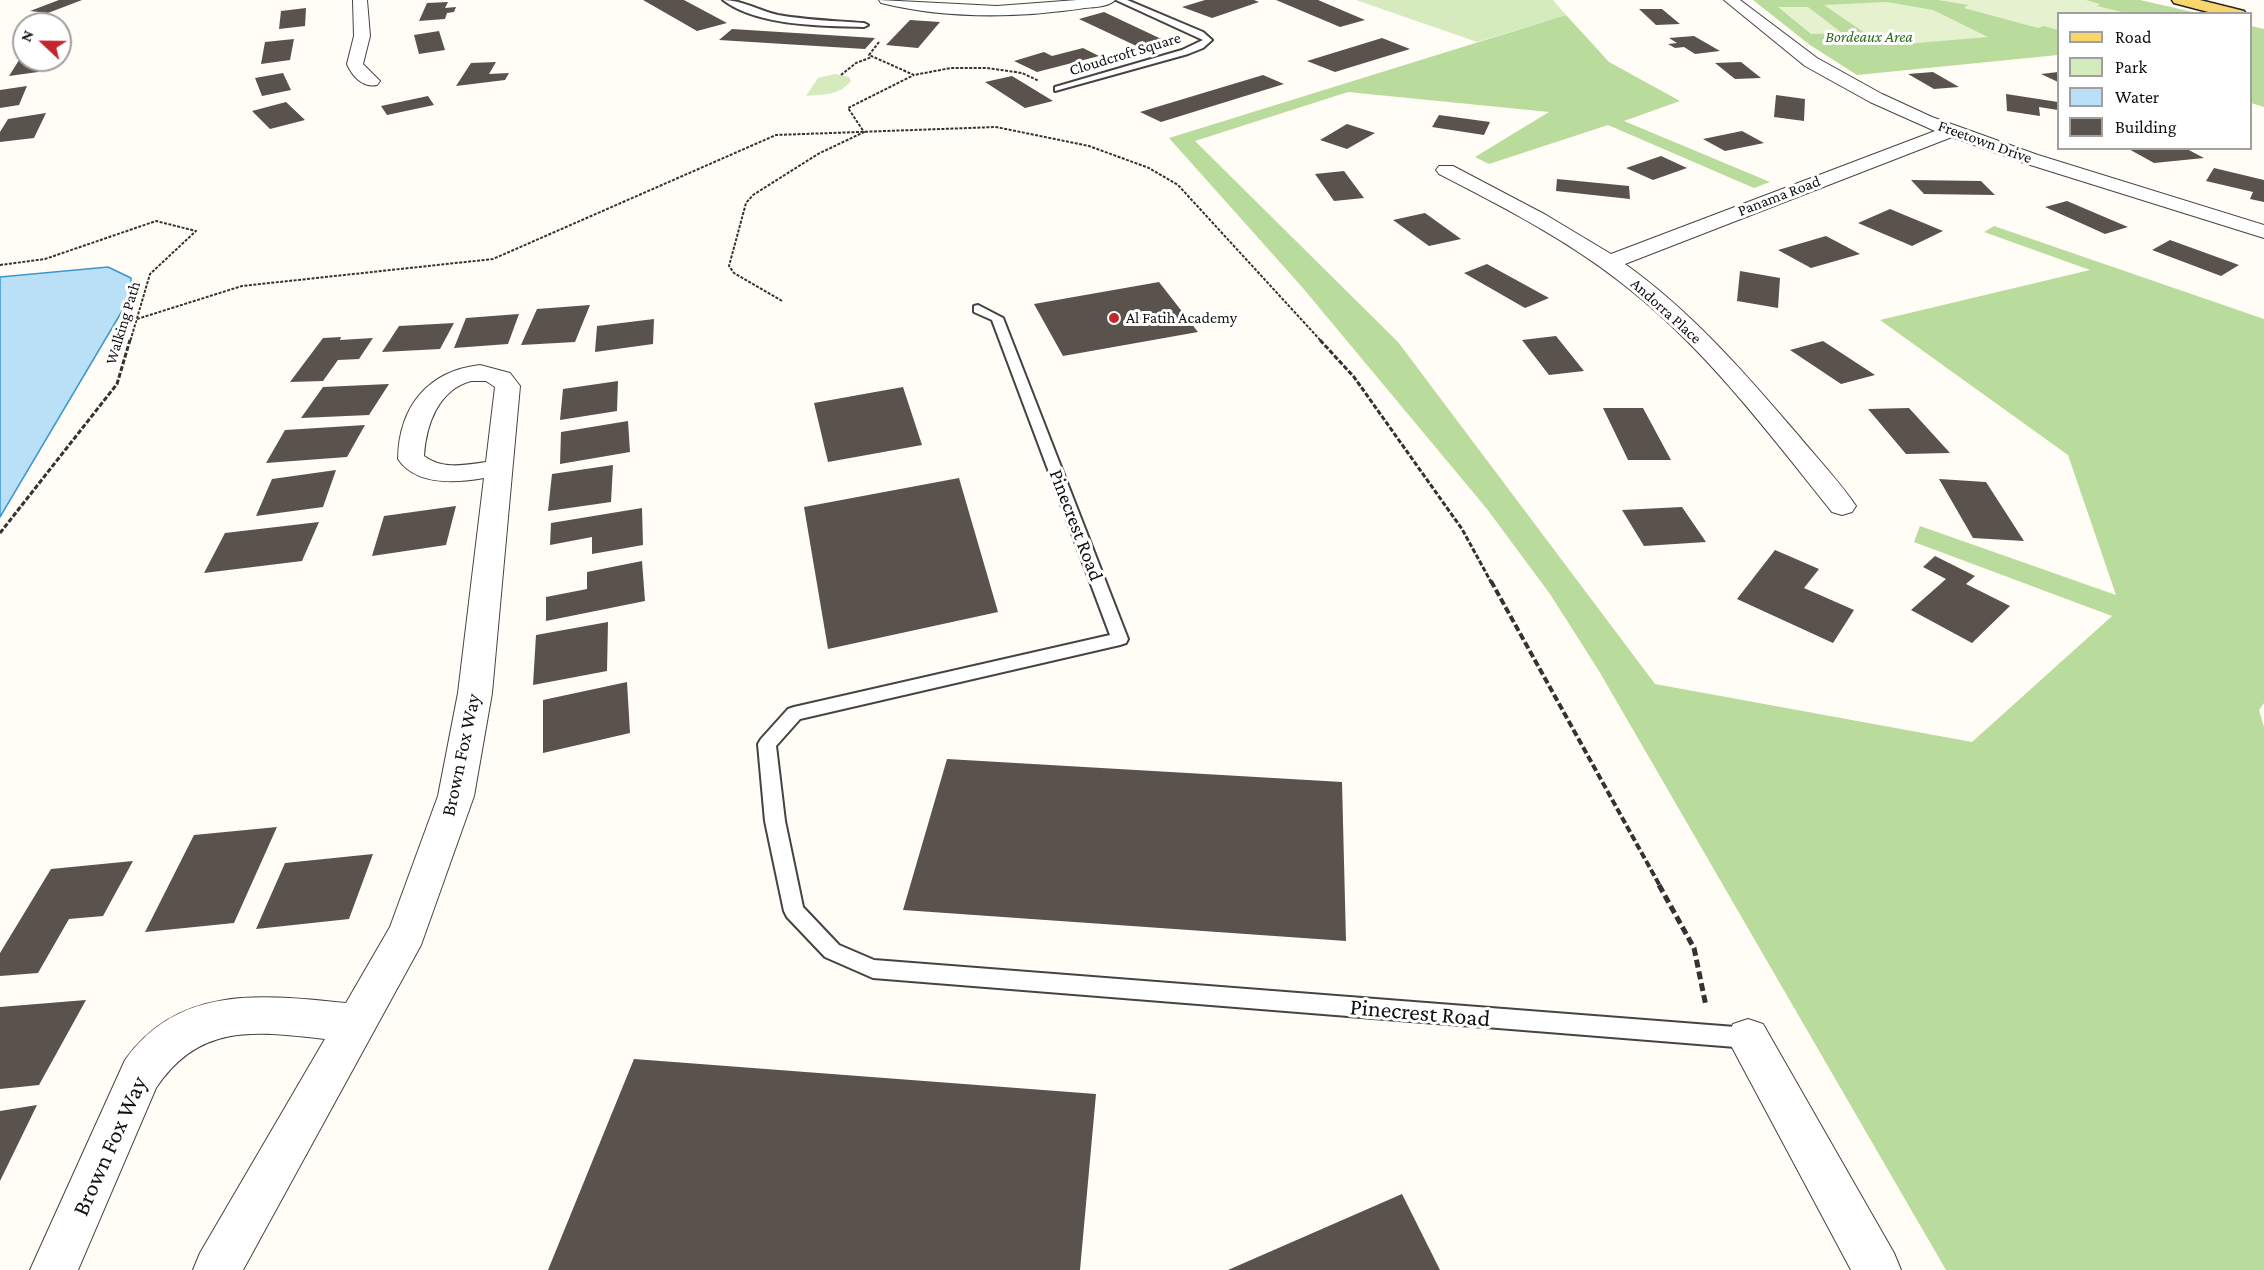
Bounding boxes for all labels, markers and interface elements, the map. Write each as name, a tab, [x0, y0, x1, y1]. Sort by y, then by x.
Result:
north arrow	[12, 12, 72, 72]
legend	[2057, 12, 2252, 150]
park label: Bordeaux Area	[1825, 27, 1913, 47]
text: Road	[2115, 27, 2152, 47]
text: N	[17, 28, 37, 44]
street label: Cloudcroft Square	[1067, 28, 1183, 80]
text: Park	[2115, 57, 2147, 77]
text: Water	[2115, 87, 2159, 107]
street label: Freetown Drive	[1935, 116, 2035, 168]
text: Building	[2115, 117, 2176, 137]
street label: Panama Road	[1735, 171, 1823, 221]
street label: Andorra Place	[1627, 274, 1705, 348]
street label: Walking Path	[101, 279, 145, 367]
place label: Al Fatih Academy	[1126, 308, 1237, 328]
marker: Al Fatih Academy	[1107, 311, 1121, 325]
street label: Pinecrest Road	[1044, 466, 1108, 584]
street label: Brown Fox Way	[436, 691, 486, 819]
street label: Pinecrest Road	[1349, 993, 1491, 1033]
street label: Brown Fox Way	[66, 1072, 154, 1220]

